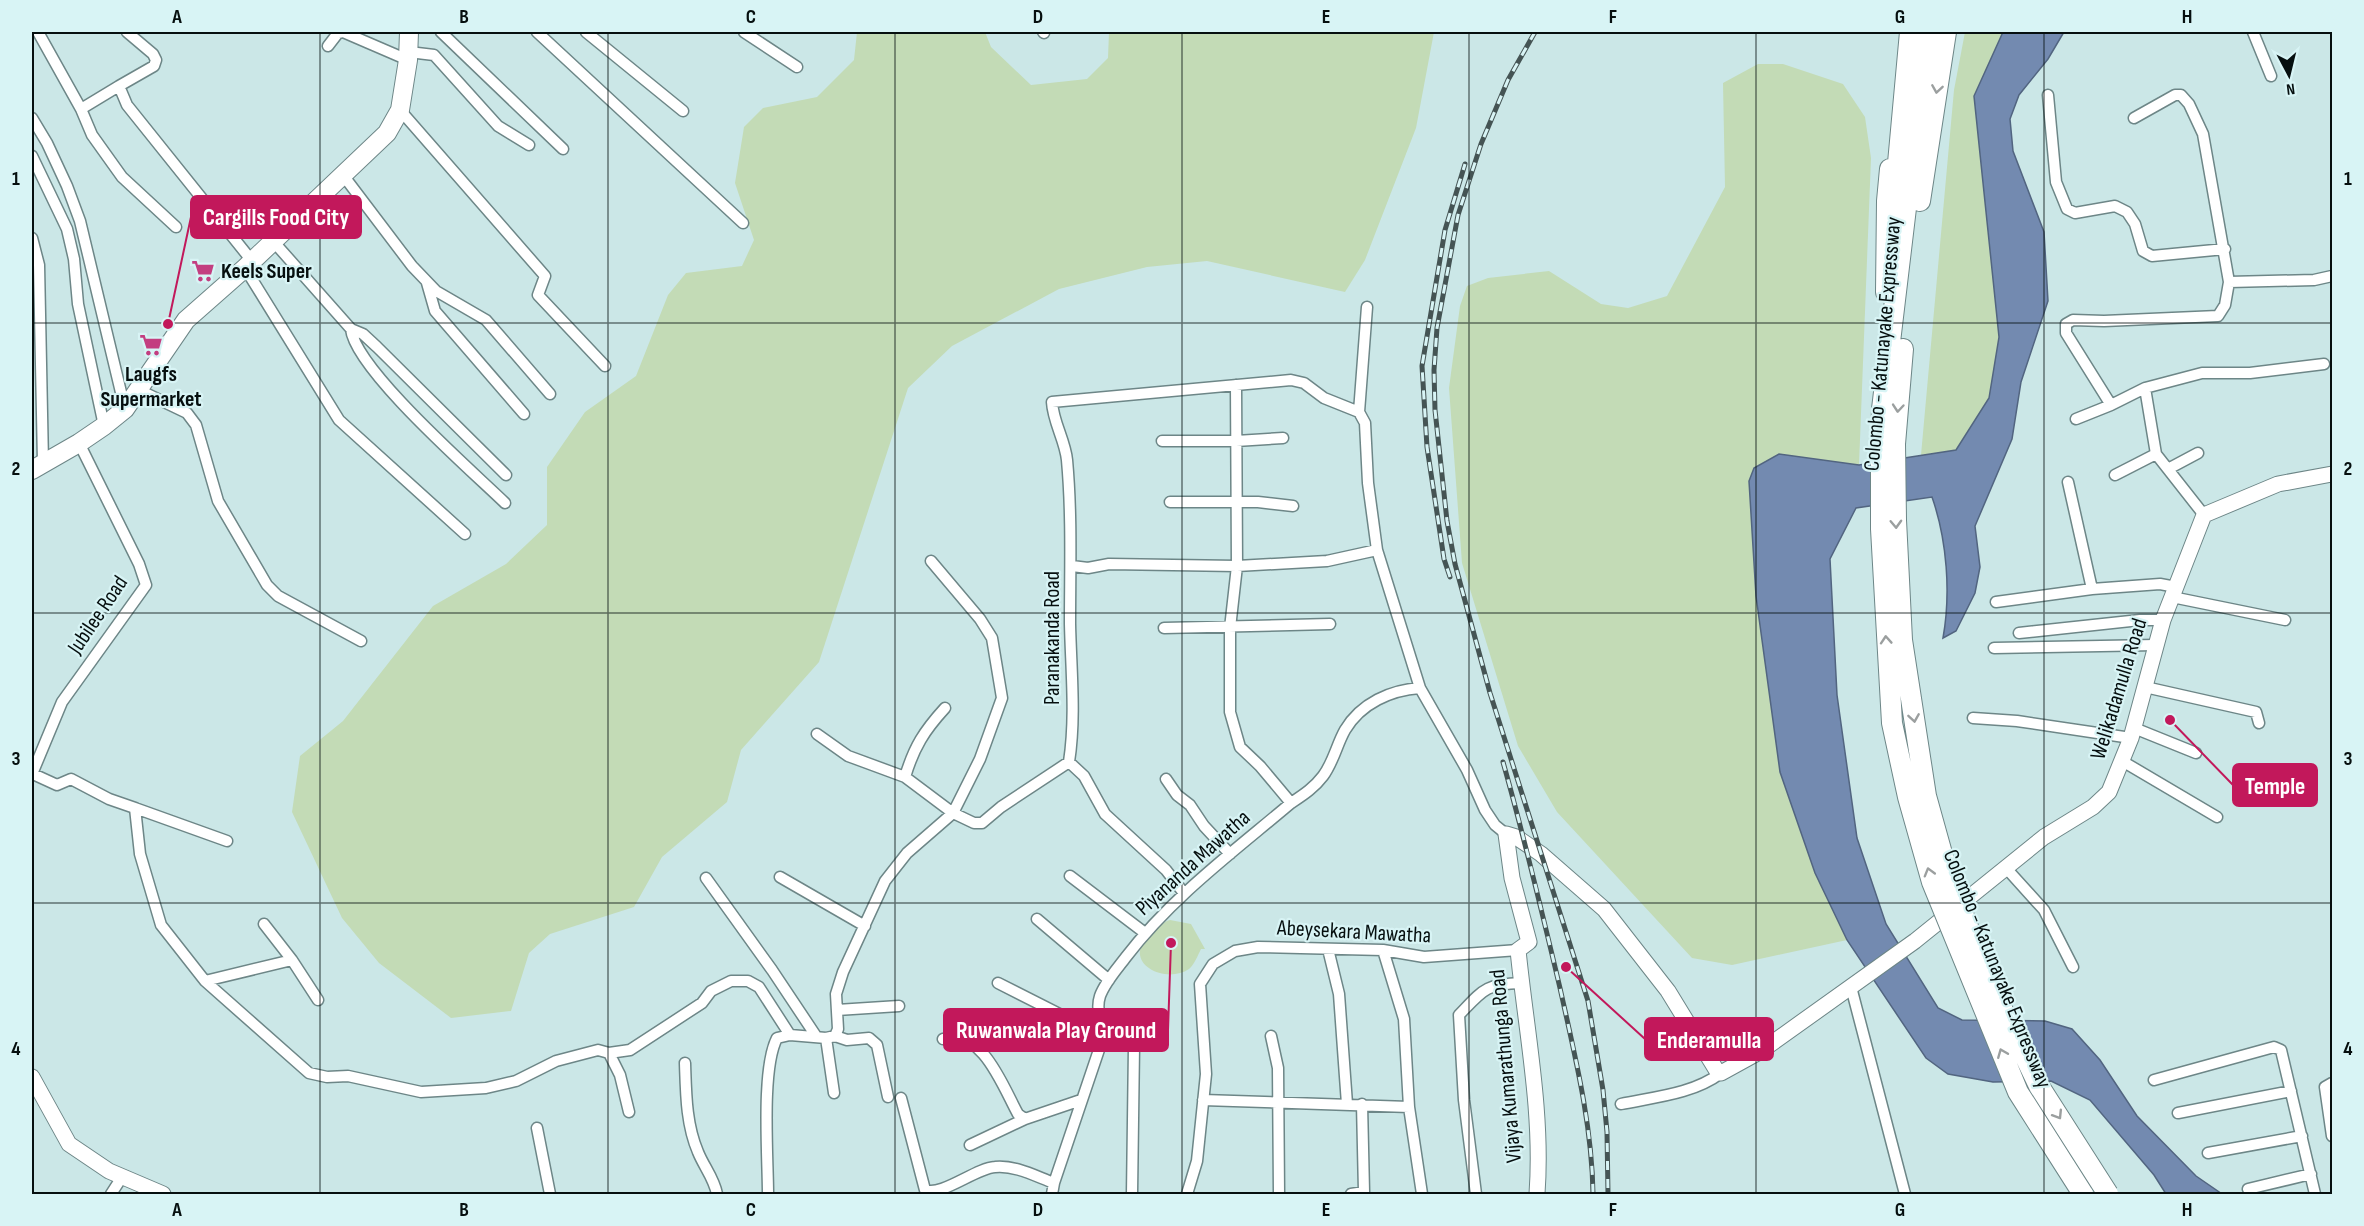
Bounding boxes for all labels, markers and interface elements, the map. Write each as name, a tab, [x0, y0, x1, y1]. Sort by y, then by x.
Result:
text: A	[171, 5, 182, 29]
text: B	[459, 5, 469, 29]
text: C	[746, 5, 756, 29]
text: D	[1033, 5, 1043, 29]
text: E	[1322, 5, 1330, 29]
text: F	[1609, 5, 1617, 29]
text: G	[1895, 5, 1905, 29]
text: H	[2182, 5, 2192, 29]
north arrow	[2259, 45, 2319, 105]
text: N	[2285, 78, 2296, 98]
one-way arrow	[1931, 84, 1944, 94]
text: 1	[12, 167, 20, 191]
text: 1	[2344, 167, 2352, 191]
callout: Cargills Food City	[191, 196, 361, 238]
text: Cargills Food City	[203, 203, 349, 232]
street label: Colombo - Katunayake Expressway	[1858, 215, 1908, 472]
supermarket icon: Keels Super	[190, 258, 216, 284]
place label: Keels Super	[221, 258, 312, 285]
supermarket icon: Laugfs Supermarket	[138, 332, 164, 358]
place label: Laugfs Supermarket	[100, 361, 202, 413]
one-way arrow	[1892, 403, 1905, 412]
text: 2	[12, 457, 20, 481]
text: 2	[2344, 457, 2352, 481]
one-way arrow	[1889, 519, 1902, 528]
street label: Jubilee Road	[61, 571, 134, 660]
street label: Paranakanda Road	[1039, 571, 1066, 705]
street label: Welikadamulla Road	[2085, 615, 2153, 763]
one-way arrow	[1880, 635, 1893, 644]
one-way arrow	[1908, 713, 1920, 722]
text: 3	[12, 747, 21, 771]
text: 3	[2344, 747, 2353, 771]
callout: Temple	[2233, 764, 2317, 806]
text: Temple	[2245, 772, 2305, 801]
street label: Piyananda Mawatha	[1130, 804, 1256, 922]
street label: Colombo - Katunayake Expressway	[1937, 846, 2057, 1093]
one-way arrow	[1924, 867, 1936, 878]
street label: Abeysekara Mawatha	[1275, 914, 1432, 950]
street label: Vijaya Kumarathunga Road	[1484, 968, 1528, 1164]
callout: Ruwanwala Play Ground	[944, 1009, 1168, 1051]
text: Ruwanwala Play Ground	[956, 1016, 1156, 1045]
callout: Enderamulla	[1645, 1018, 1773, 1060]
text: Enderamulla	[1657, 1026, 1761, 1055]
text: 4	[11, 1037, 21, 1061]
text: 4	[2343, 1037, 2353, 1061]
one-way arrow	[1997, 1048, 2009, 1059]
one-way arrow	[2050, 1109, 2062, 1119]
text: A	[171, 1198, 182, 1222]
text: B	[459, 1198, 469, 1222]
text: C	[746, 1198, 756, 1222]
text: D	[1033, 1198, 1043, 1222]
text: E	[1322, 1198, 1330, 1222]
text: F	[1609, 1198, 1617, 1222]
text: G	[1895, 1198, 1905, 1222]
text: H	[2182, 1198, 2192, 1222]

